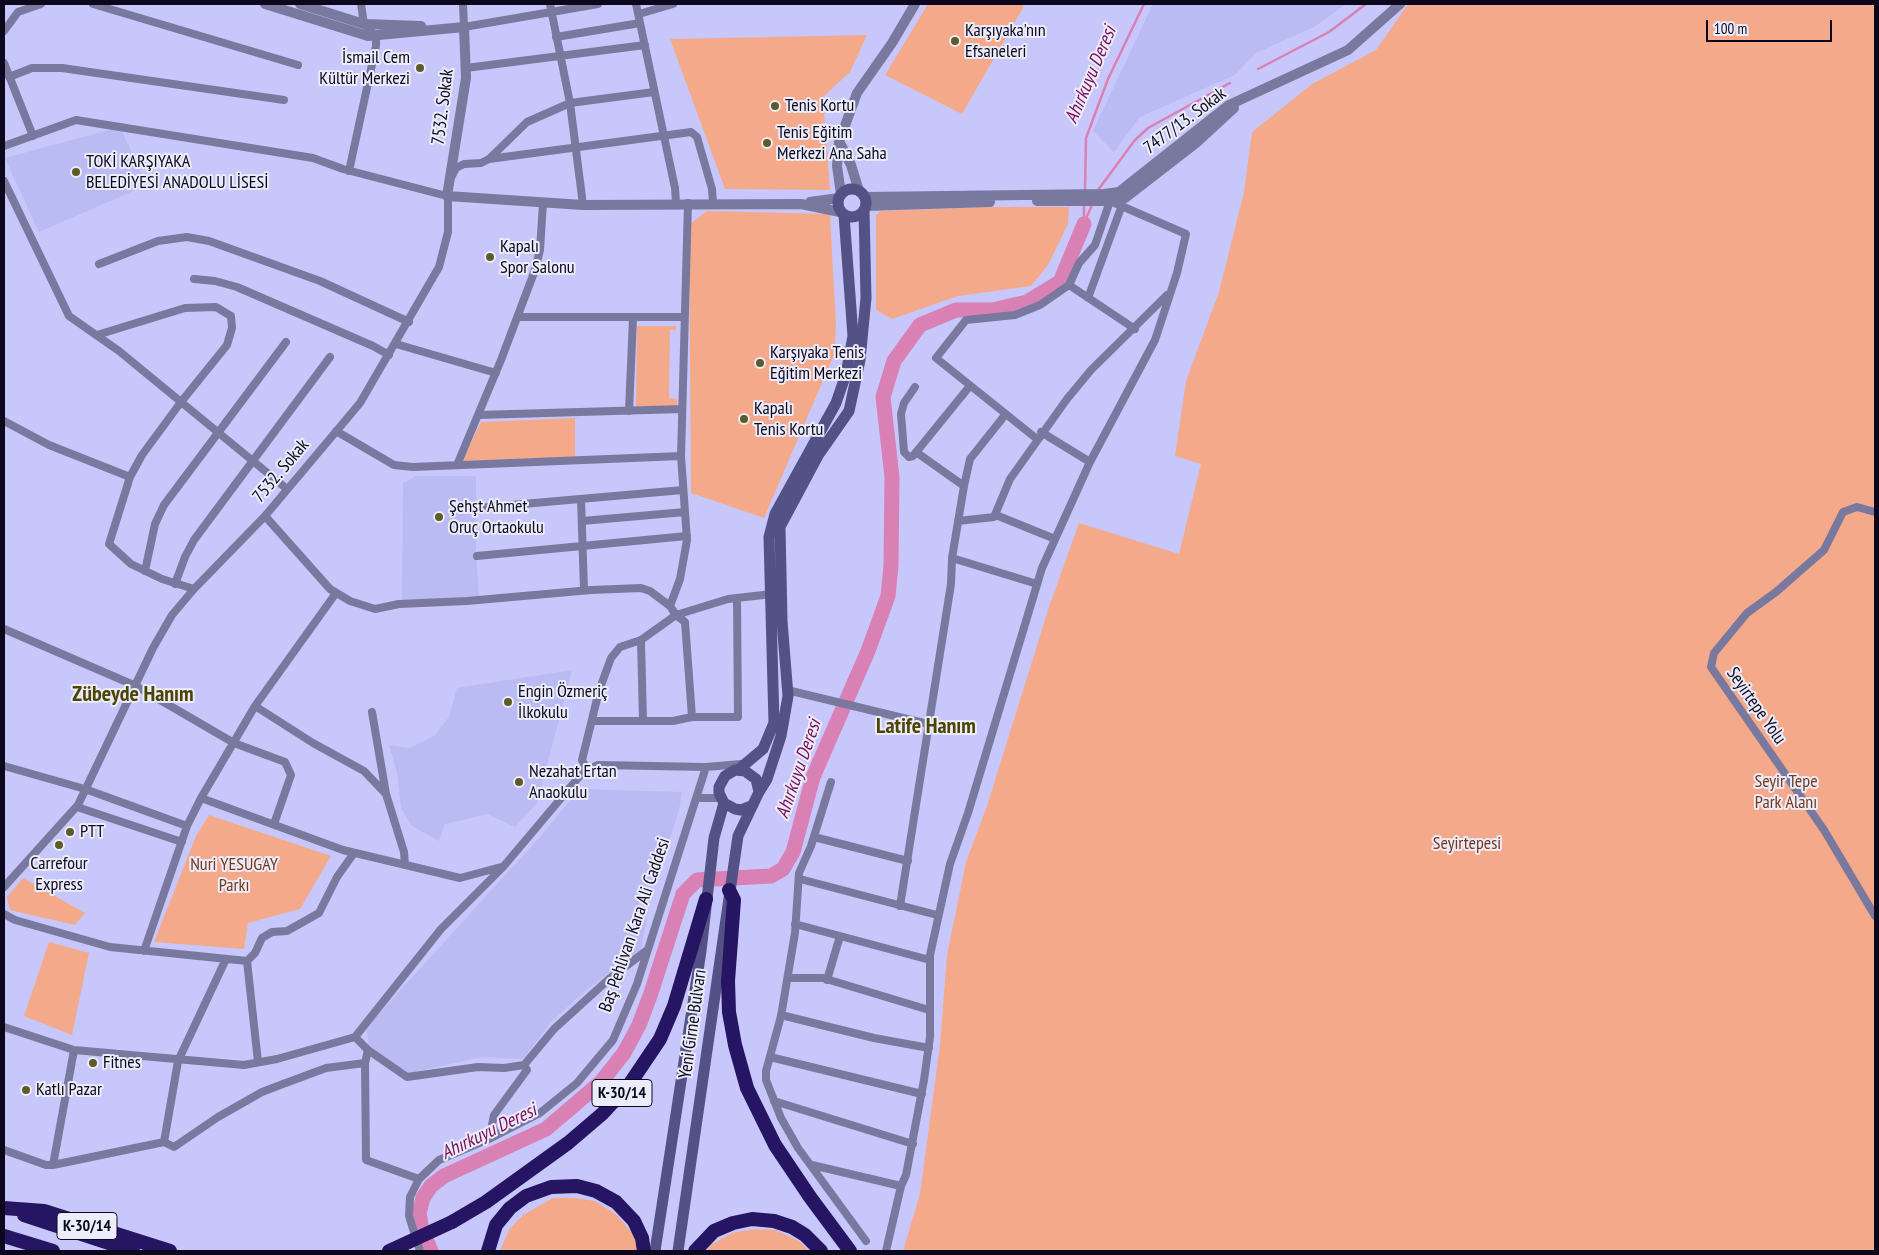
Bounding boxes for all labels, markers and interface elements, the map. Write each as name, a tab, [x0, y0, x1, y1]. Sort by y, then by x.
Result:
scale bar	[1709, 10, 1835, 42]
text: 100 m	[1714, 19, 1747, 38]
place label: Karşıyaka'nın Efsaneleri	[965, 20, 1046, 62]
water label: Ahırkuyu Deresi	[1060, 23, 1122, 127]
marker: Karşıyaka'nın Efsaneleri	[949, 35, 961, 47]
place label: İsmail Cem Kültür Merkezi	[319, 47, 410, 90]
marker: İsmail Cem Kültür Merkezi	[414, 62, 426, 74]
street label: 7532. Sokak	[428, 68, 458, 146]
street label: 7477/13. Sokak	[1140, 83, 1230, 159]
place label: Tenis Kortu	[785, 95, 854, 117]
marker: Tenis Kortu	[769, 100, 781, 112]
place label: Tenis Eğitim Merkezi Ana Saha	[777, 122, 887, 164]
marker: Tenis Eğitim Merkezi Ana Saha	[761, 137, 773, 149]
place label: TOKİ KARŞIYAKA BELEDİYESİ ANADOLU LİSESİ	[86, 151, 268, 193]
marker: TOKİ KARŞIYAKA BELEDİYESİ ANADOLU LİSESİ	[70, 166, 82, 178]
place label: Kapalı Spor Salonu	[500, 236, 575, 278]
marker: Kapalı Spor Salonu	[484, 251, 496, 263]
place label: Karşıyaka Tenis Eğitim Merkezi	[770, 342, 864, 384]
marker: Karşıyaka Tenis Eğitim Merkezi	[754, 357, 766, 369]
place label: Kapalı Tenis Kortu	[754, 398, 823, 440]
marker: Kapalı Tenis Kortu	[738, 413, 750, 425]
street label: 7532. Sokak	[248, 435, 314, 507]
place label: Şehşt Ahmet Oruç Ortaokulu	[449, 496, 544, 538]
marker: Şehşt Ahmet Oruç Ortaokulu	[433, 511, 445, 523]
street label: Seyirtepe Yolu	[1722, 663, 1790, 749]
place label: Engin Özmeriç İlkokulu	[518, 681, 607, 724]
district label: Zübeyde Hanım	[72, 682, 194, 708]
marker: Engin Özmeriç İlkokulu	[502, 696, 514, 708]
district label: Latife Hanım	[876, 714, 976, 740]
water label: Ahırkuyu Deresi	[771, 717, 827, 821]
place label: Nezahat Ertan Anaokulu	[529, 761, 617, 804]
park label: Seyir Tepe Park Alanı	[1754, 771, 1818, 814]
marker: Nezahat Ertan Anaokulu	[513, 776, 525, 788]
place label: PTT	[80, 821, 104, 843]
marker: PTT	[64, 826, 76, 838]
park label: Seyirtepesi	[1433, 833, 1501, 855]
street label: Baş Pehlivan Kara Ali Caddesi	[595, 835, 675, 1015]
marker: Carrefour Express	[53, 839, 65, 851]
place label: Carrefour Express	[30, 853, 88, 896]
park label: Nuri YESUGAY Parkı	[190, 854, 278, 896]
street label: Yeni Girne Bulvarı	[675, 968, 711, 1080]
place label: Fitnes	[103, 1052, 141, 1074]
marker: Fitnes	[87, 1057, 99, 1069]
place label: Katlı Pazar	[36, 1079, 102, 1101]
road number: K-30/14	[592, 1080, 652, 1106]
marker: Katlı Pazar	[20, 1084, 32, 1096]
water label: Ahırkuyu Deresi	[438, 1099, 540, 1165]
road number: K-30/14	[57, 1212, 117, 1240]

